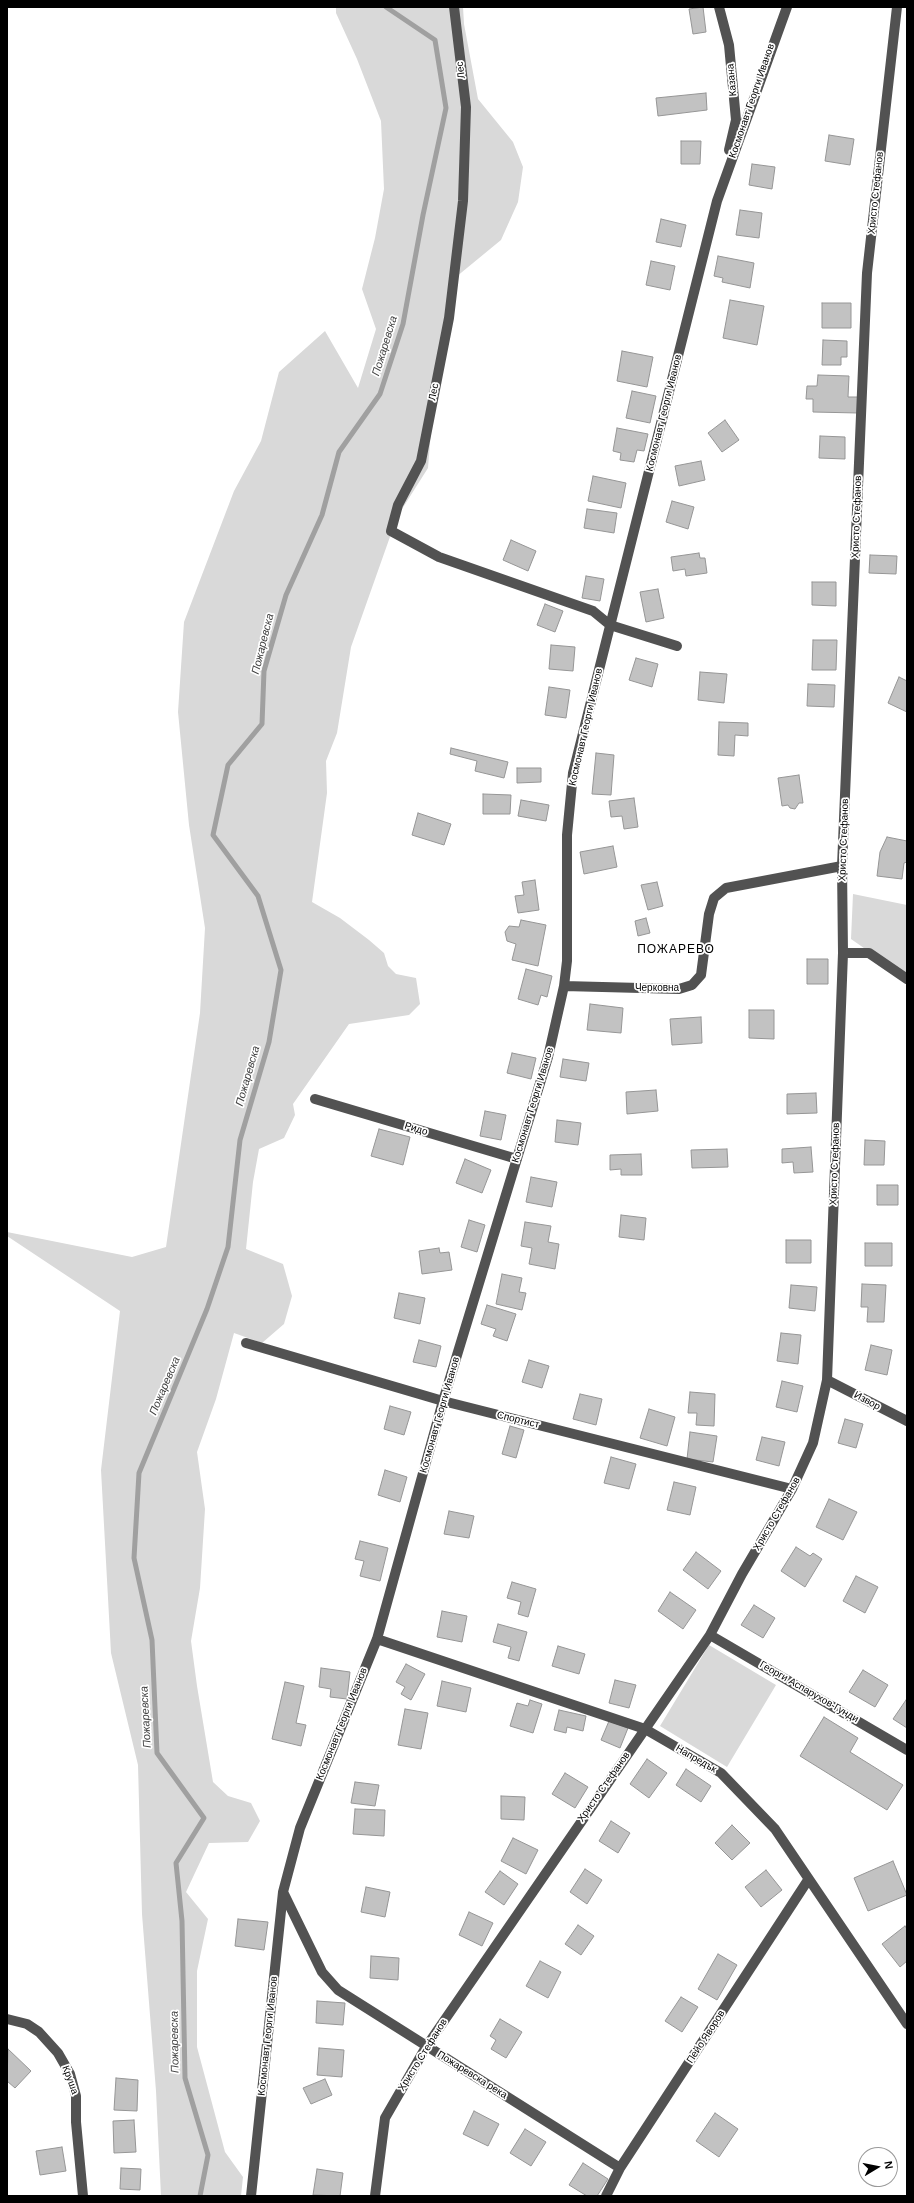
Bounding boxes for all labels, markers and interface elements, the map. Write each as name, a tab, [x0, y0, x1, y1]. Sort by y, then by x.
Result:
street label: Космонавт Георги Иванов	[727, 42, 777, 160]
street label: Лес	[454, 61, 468, 79]
street label: Казана	[725, 63, 739, 97]
street label: Христо Стефанов	[866, 151, 886, 235]
water label: Пожаревска	[370, 314, 400, 378]
street label: Космонавт Георги Иванов	[644, 353, 684, 473]
street label: Лес	[426, 382, 442, 402]
street label: Христо Стефанов	[850, 475, 864, 559]
water label: Пожаревска	[249, 612, 277, 676]
street label: Космонавт Георги Иванов	[567, 667, 605, 787]
street label: Христо Стефанов	[837, 798, 851, 882]
district label: ПОЖАРЕВО	[637, 943, 715, 957]
street label: Черковна	[635, 982, 679, 994]
water label: Пожаревска	[233, 1044, 263, 1108]
street label: Космонавт Георги Иванов	[510, 1046, 556, 1164]
street label: Ридо	[403, 1120, 429, 1138]
street label: Христо Стефанов	[828, 1122, 842, 1206]
water label: Пожаревска	[147, 1355, 183, 1417]
street label: Космонавт Георги Иванов	[418, 1356, 462, 1474]
street label: Извор	[852, 1389, 882, 1413]
street label: Спортист	[496, 1409, 540, 1431]
street label: Христо Стефанов	[751, 1475, 803, 1553]
street label: Георги Аспарухов-Гунди	[757, 1659, 861, 1725]
street label: Космонавт Георги Иванов	[314, 1666, 370, 1782]
water label: Пожаревска	[138, 1686, 154, 1748]
street label: Напредък	[673, 1742, 719, 1776]
street label: Христо Стефанов	[575, 1750, 633, 1824]
street label: Космонавт Георги Иванов	[256, 1976, 280, 2096]
street label: Пейо Яворов	[684, 2008, 728, 2066]
water label: Пожаревска	[168, 2011, 182, 2073]
street label: Христо Стефанов	[396, 2017, 450, 2093]
street label: Пожаревска река	[435, 2049, 509, 2101]
street label: Круша	[59, 2064, 81, 2096]
north arrow	[858, 2147, 898, 2187]
text: N	[882, 2160, 895, 2170]

